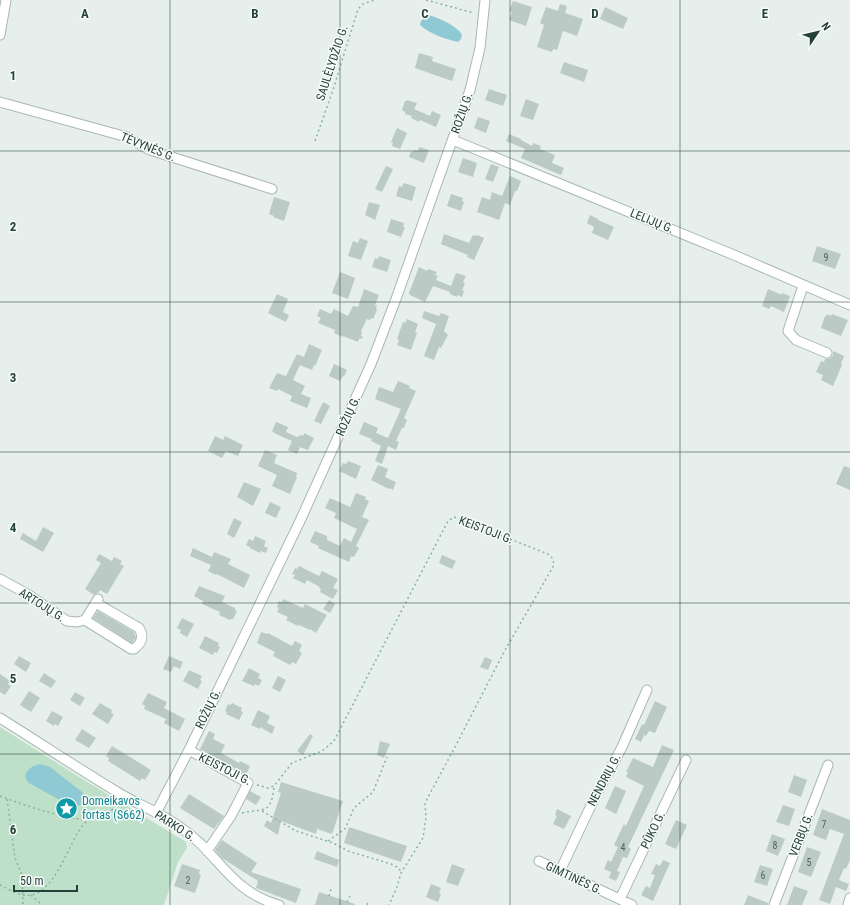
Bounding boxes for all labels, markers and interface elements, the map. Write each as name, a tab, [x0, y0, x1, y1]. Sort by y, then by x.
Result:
text: A	[81, 6, 89, 21]
text: B	[251, 6, 259, 21]
text: C	[421, 6, 429, 21]
text: D	[591, 6, 599, 21]
text: E	[762, 6, 769, 21]
north arrow	[798, 12, 838, 52]
text: N	[819, 20, 833, 33]
street label: SAULĖLYDŽIO G.	[312, 23, 351, 102]
text: 1	[10, 68, 16, 83]
street label: ROŽIŲ G.	[448, 90, 476, 135]
street label: TĖVYNĖS G.	[119, 129, 178, 164]
street label: LELIJŲ G.	[628, 206, 676, 236]
text: 2	[10, 219, 17, 234]
house number: 9	[824, 252, 829, 263]
text: 3	[10, 370, 16, 385]
street label: ROŽIŲ G.	[332, 393, 363, 438]
street label: KEISTOJI G.	[457, 513, 515, 547]
text: 4	[10, 520, 17, 535]
street label: ARTOJŲ G.	[16, 585, 68, 625]
text: 5	[10, 671, 17, 686]
street label: ROŽIŲ G.	[192, 686, 224, 731]
street label: KEISTOJI G.	[196, 750, 254, 788]
street label: NENDRIŲ G.	[584, 752, 624, 808]
place label: Domeikavos fortas (S662)	[82, 794, 145, 822]
place icon: Domeikavos fortas (S662)	[53, 795, 79, 821]
street label: PARKO G.	[152, 808, 198, 844]
street label: PŪKO G.	[638, 809, 668, 851]
street label: VERBŲ G.	[786, 811, 816, 859]
house number: 7	[822, 819, 827, 830]
text: 6	[10, 822, 17, 837]
house number: 8	[773, 840, 778, 851]
house number: 4	[621, 842, 626, 853]
house number: 5	[807, 857, 812, 868]
street label: GIMTINĖS G.	[543, 858, 605, 897]
scale bar	[14, 867, 77, 893]
house number: 6	[761, 870, 766, 881]
text: 50 m	[20, 874, 44, 888]
house number: 2	[186, 875, 191, 886]

